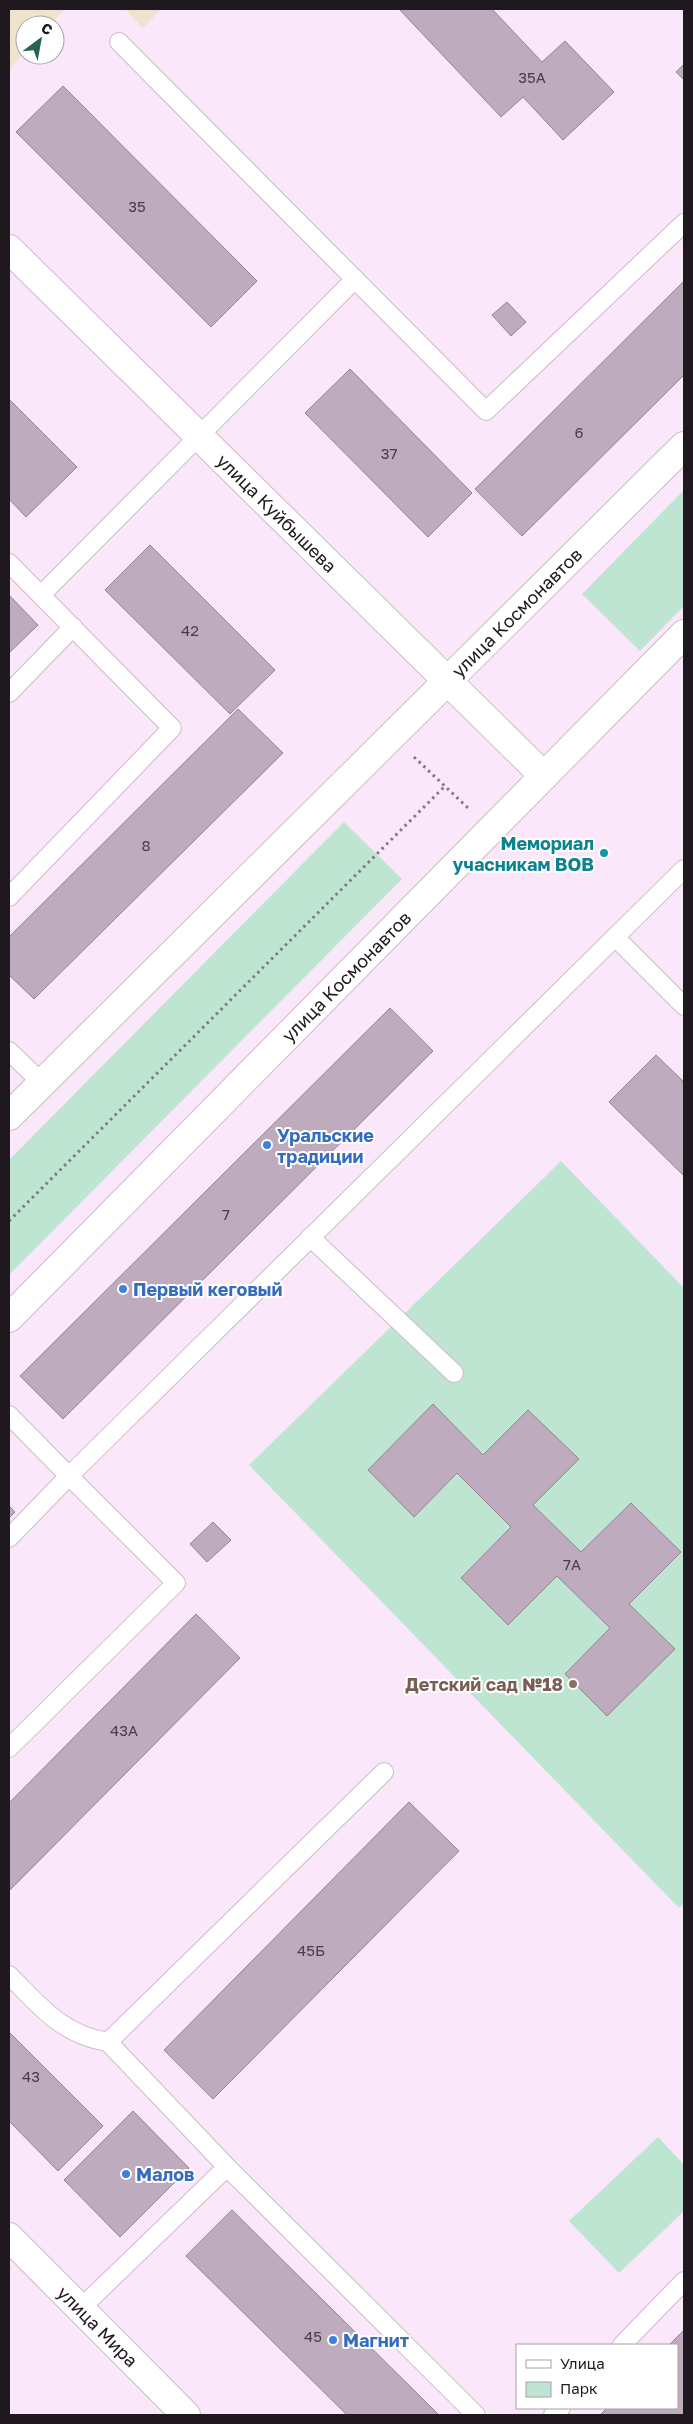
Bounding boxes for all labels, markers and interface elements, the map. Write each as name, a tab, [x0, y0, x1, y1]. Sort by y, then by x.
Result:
north arrow	[15, 15, 65, 65]
text: С	[38, 19, 56, 38]
house number: 35А	[518, 68, 546, 86]
house number: 35	[128, 197, 146, 215]
house number: 6	[574, 423, 584, 441]
house number: 37	[381, 444, 397, 462]
street label: улица Куйбышева	[212, 449, 341, 577]
street label: улица Космонавтов	[447, 543, 586, 682]
house number: 42	[181, 621, 199, 639]
place label: Мемориал учасникам ВОВ	[453, 832, 594, 875]
house number: 8	[141, 836, 151, 854]
marker: Мемориал учасникам ВОВ	[598, 847, 610, 859]
street label: улица Космонавтов	[277, 906, 415, 1046]
place label: Уральские традиции	[277, 1124, 374, 1167]
marker: Уральские традиции	[261, 1139, 273, 1151]
house number: 7	[222, 1205, 230, 1223]
place label: Первый кеговый	[133, 1278, 283, 1300]
marker: Первый кеговый	[117, 1283, 129, 1295]
house number: 7А	[563, 1555, 581, 1573]
place label: Детский сад №18	[405, 1673, 563, 1695]
marker: Детский сад №18	[567, 1678, 579, 1690]
house number: 43А	[110, 1721, 138, 1739]
house number: 45Б	[297, 1941, 325, 1959]
house number: 43	[22, 2067, 40, 2085]
place label: Малов	[136, 2163, 194, 2185]
marker: Малов	[120, 2168, 132, 2180]
street label: улица Мира	[53, 2281, 143, 2371]
house number: 45	[304, 2327, 322, 2345]
place label: Магнит	[343, 2329, 409, 2351]
marker: Магнит	[327, 2334, 339, 2346]
legend	[516, 2344, 678, 2409]
text: Улица	[560, 2354, 605, 2372]
text: Парк	[560, 2379, 598, 2397]

